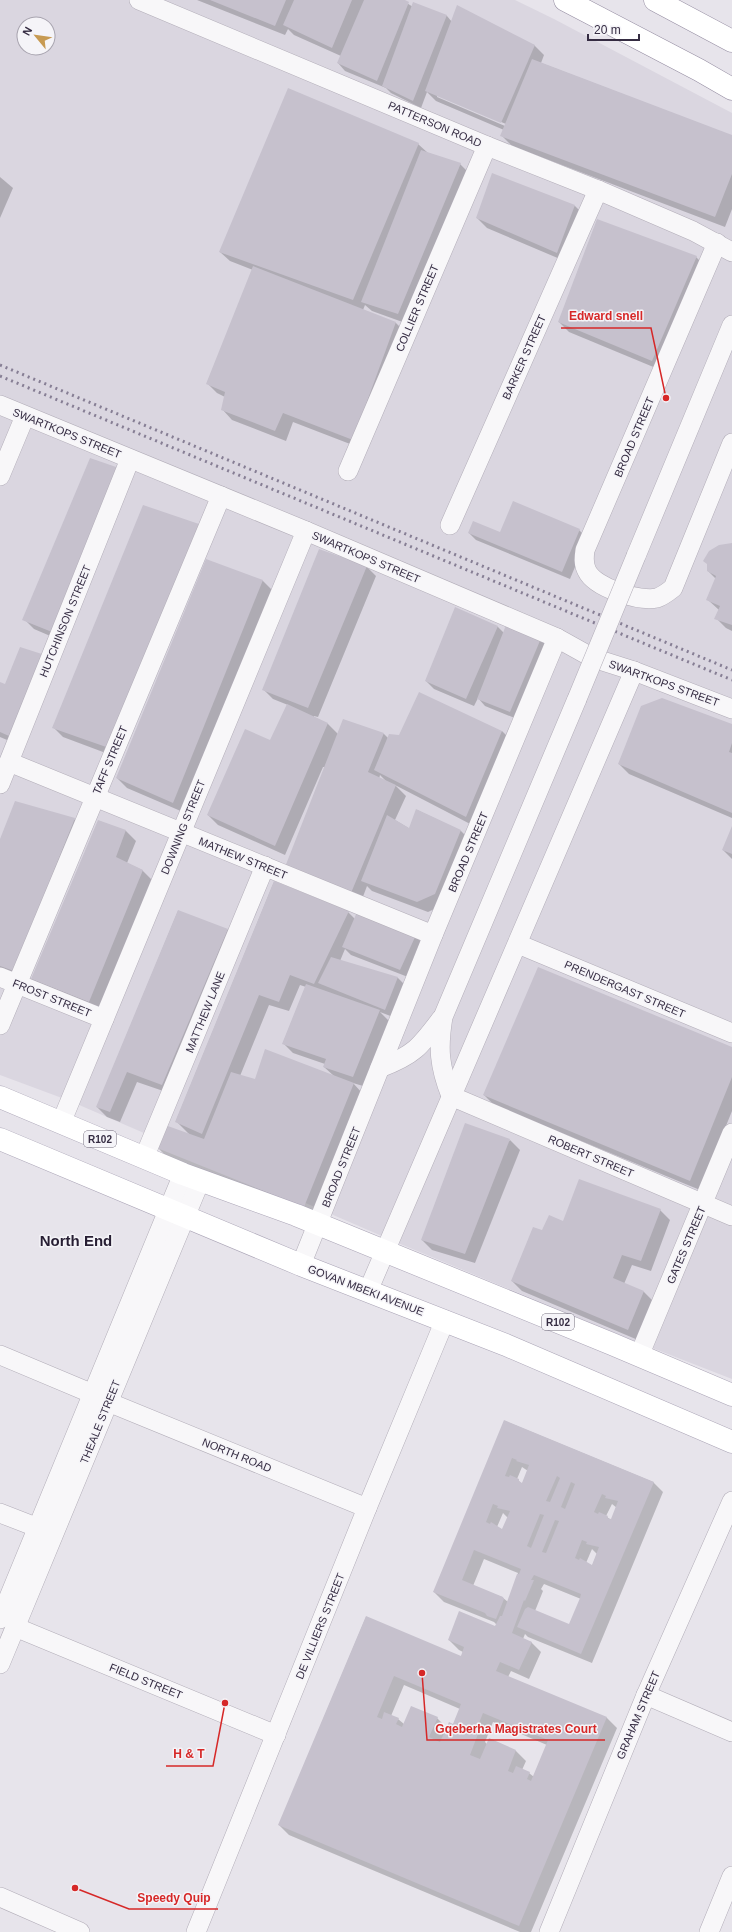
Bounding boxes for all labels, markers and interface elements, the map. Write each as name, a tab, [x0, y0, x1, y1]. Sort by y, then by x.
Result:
north arrow	[16, 16, 56, 56]
scale bar	[588, 16, 639, 42]
text: 20 m	[594, 23, 621, 37]
text: N	[20, 25, 34, 38]
street label: PATTERSON ROAD	[386, 99, 484, 149]
street label: COLLIER STREET	[393, 262, 441, 353]
callout: Edward snell	[561, 304, 651, 328]
text: Edward snell	[569, 309, 643, 323]
street label: BARKER STREET	[500, 312, 548, 401]
street label: BROAD STREET	[612, 395, 656, 479]
street label: SWARTKOPS STREET	[11, 406, 123, 460]
street label: SWARTKOPS STREET	[310, 529, 422, 585]
street label: HUTCHINSON STREET	[37, 563, 93, 679]
street label: SWARTKOPS STREET	[607, 658, 721, 709]
street label: TAFF STREET	[90, 724, 130, 796]
street label: DOWNING STREET	[159, 778, 208, 876]
street label: BROAD STREET	[446, 810, 490, 894]
street label: MATHEW STREET	[197, 835, 289, 881]
street label: PRENDERGAST STREET	[563, 958, 687, 1020]
street label: MATTHEW LANE	[183, 970, 227, 1054]
street label: FROST STREET	[11, 977, 93, 1019]
street label: BROAD STREET	[319, 1125, 363, 1209]
road number: R102	[84, 1131, 116, 1147]
street label: ROBERT STREET	[546, 1133, 636, 1180]
street label: GATES STREET	[664, 1204, 708, 1286]
district label: North End	[40, 1232, 112, 1249]
street label: GOVAN MBEKI AVENUE	[306, 1262, 426, 1318]
road number: R102	[542, 1314, 574, 1330]
street label: THEALE STREET	[78, 1378, 122, 1466]
street label: NORTH ROAD	[201, 1436, 273, 1474]
street label: DE VILLIERS STREET	[293, 1571, 347, 1681]
street label: FIELD STREET	[108, 1661, 184, 1701]
street label: GRAHAM STREET	[614, 1669, 662, 1761]
callout: Gqeberha Magistrates Court	[427, 1716, 605, 1740]
text: Gqeberha Magistrates Court	[435, 1722, 597, 1736]
callout: H & T	[166, 1742, 213, 1766]
text: H & T	[173, 1747, 205, 1761]
callout: Speedy Quip	[129, 1885, 218, 1909]
text: Speedy Quip	[137, 1891, 211, 1905]

